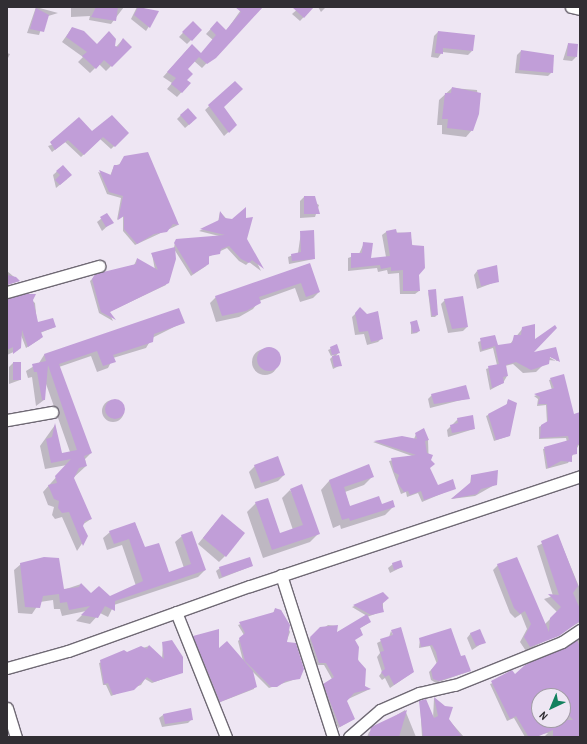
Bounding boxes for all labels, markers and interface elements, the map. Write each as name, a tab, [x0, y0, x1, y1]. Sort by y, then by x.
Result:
north arrow	[531, 688, 571, 728]
text: N	[536, 709, 551, 723]

